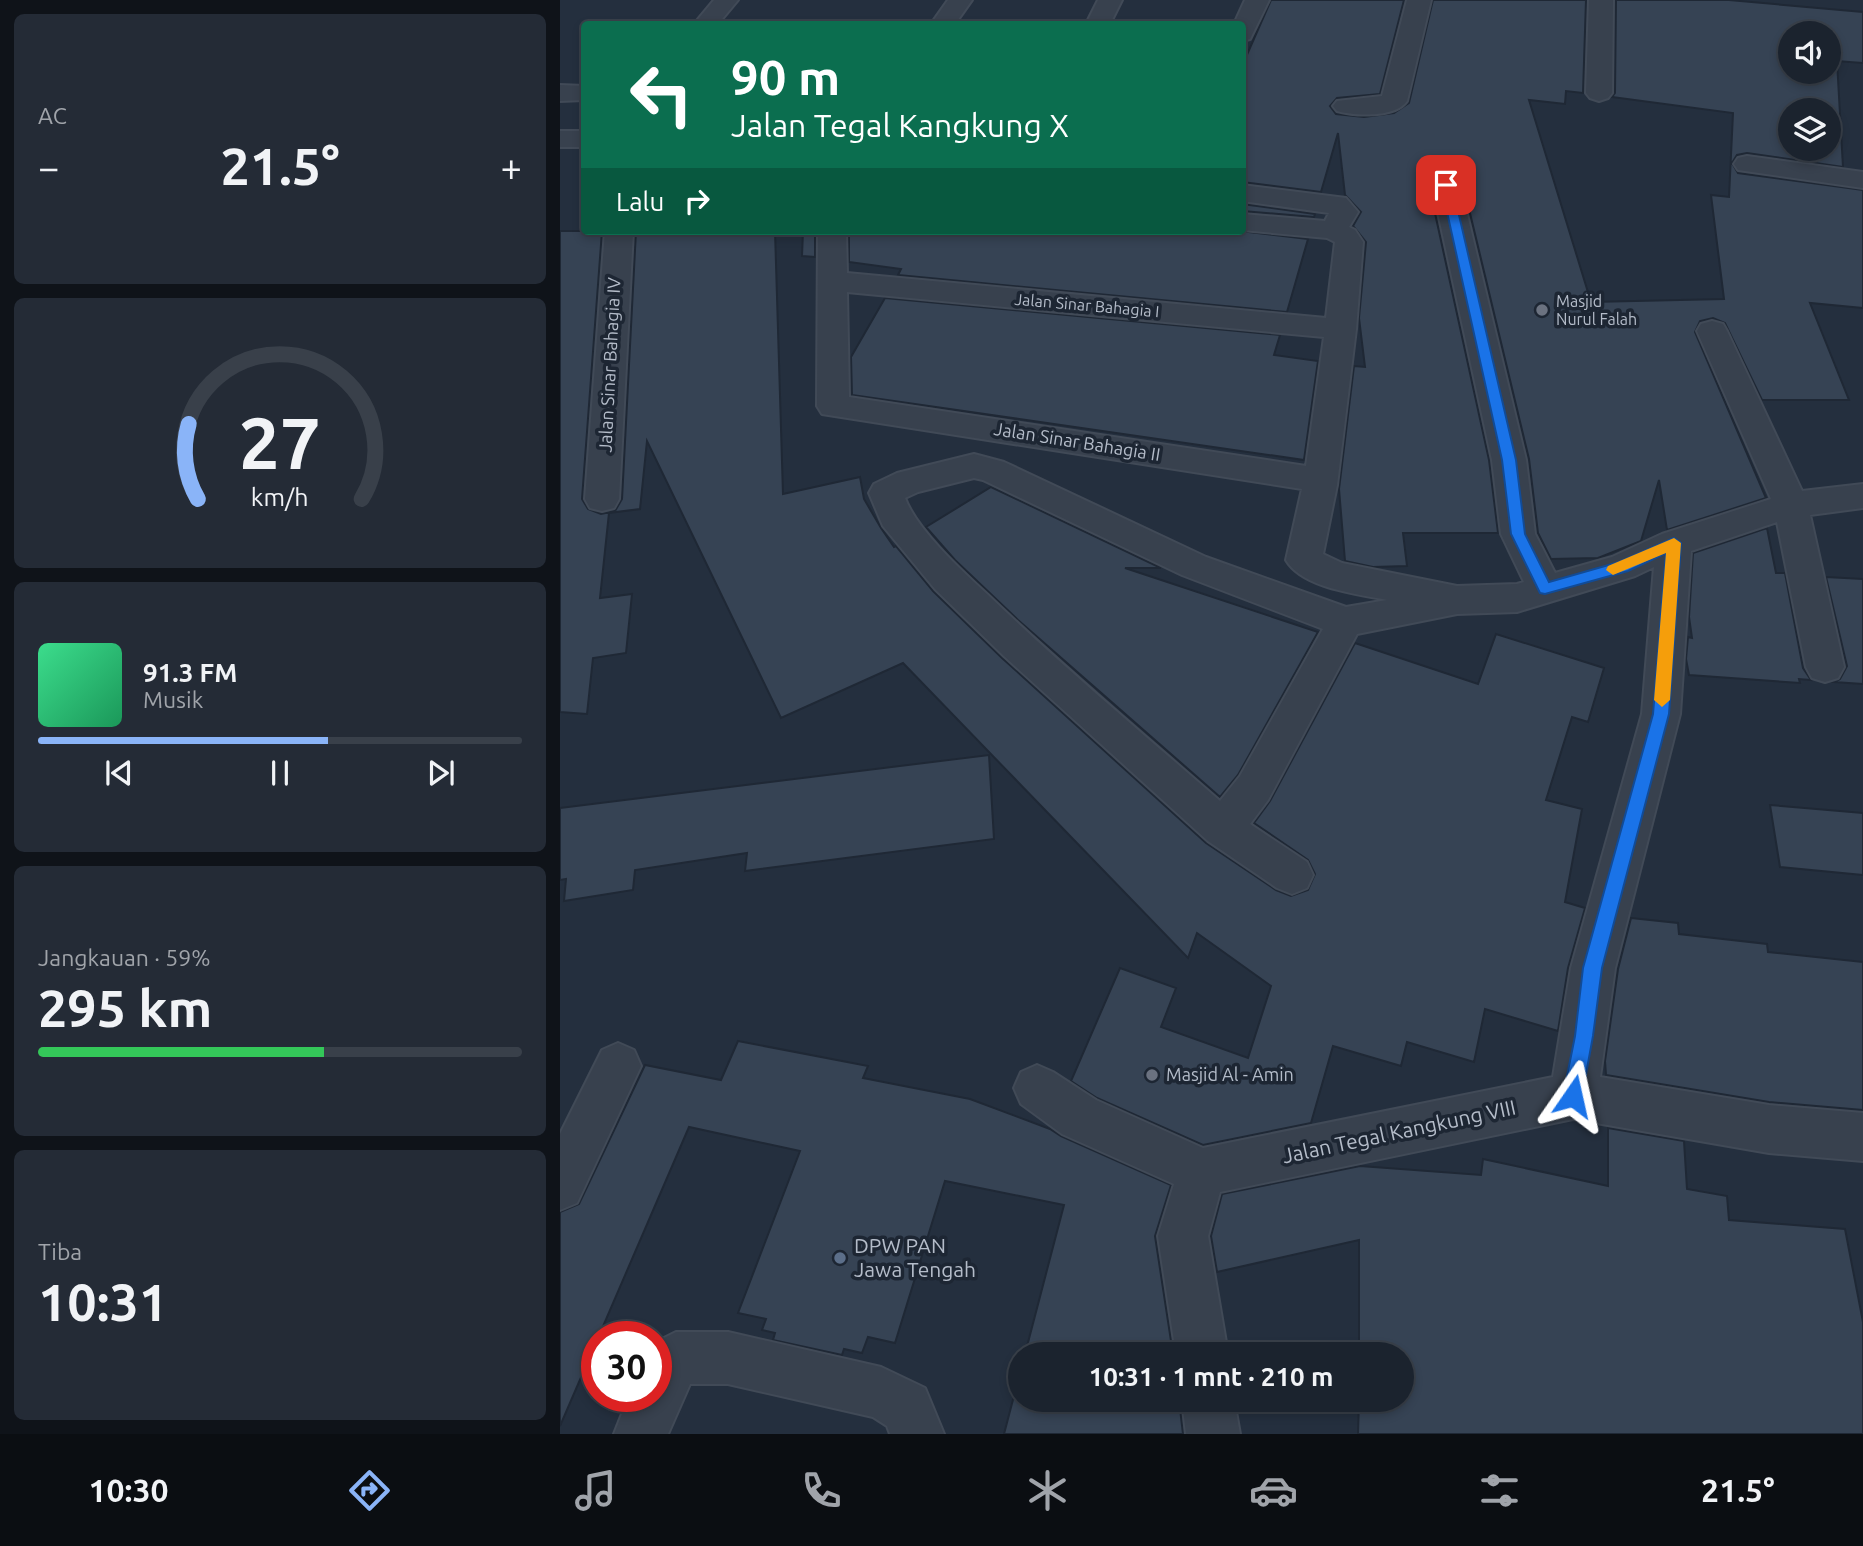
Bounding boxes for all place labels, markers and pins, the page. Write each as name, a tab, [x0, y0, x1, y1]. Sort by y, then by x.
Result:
pin	[1416, 155, 1476, 215]
place label: Masjid Nurul Falah	[1556, 292, 1637, 328]
marker: Masjid Nurul Falah	[1534, 302, 1550, 318]
place label: Masjid Al - Amin	[1166, 1064, 1294, 1084]
marker: Masjid Al - Amin	[1144, 1067, 1160, 1083]
place label: DPW PAN Jawa Tengah	[854, 1233, 976, 1281]
marker: DPW PAN Jawa Tengah	[832, 1250, 848, 1266]

